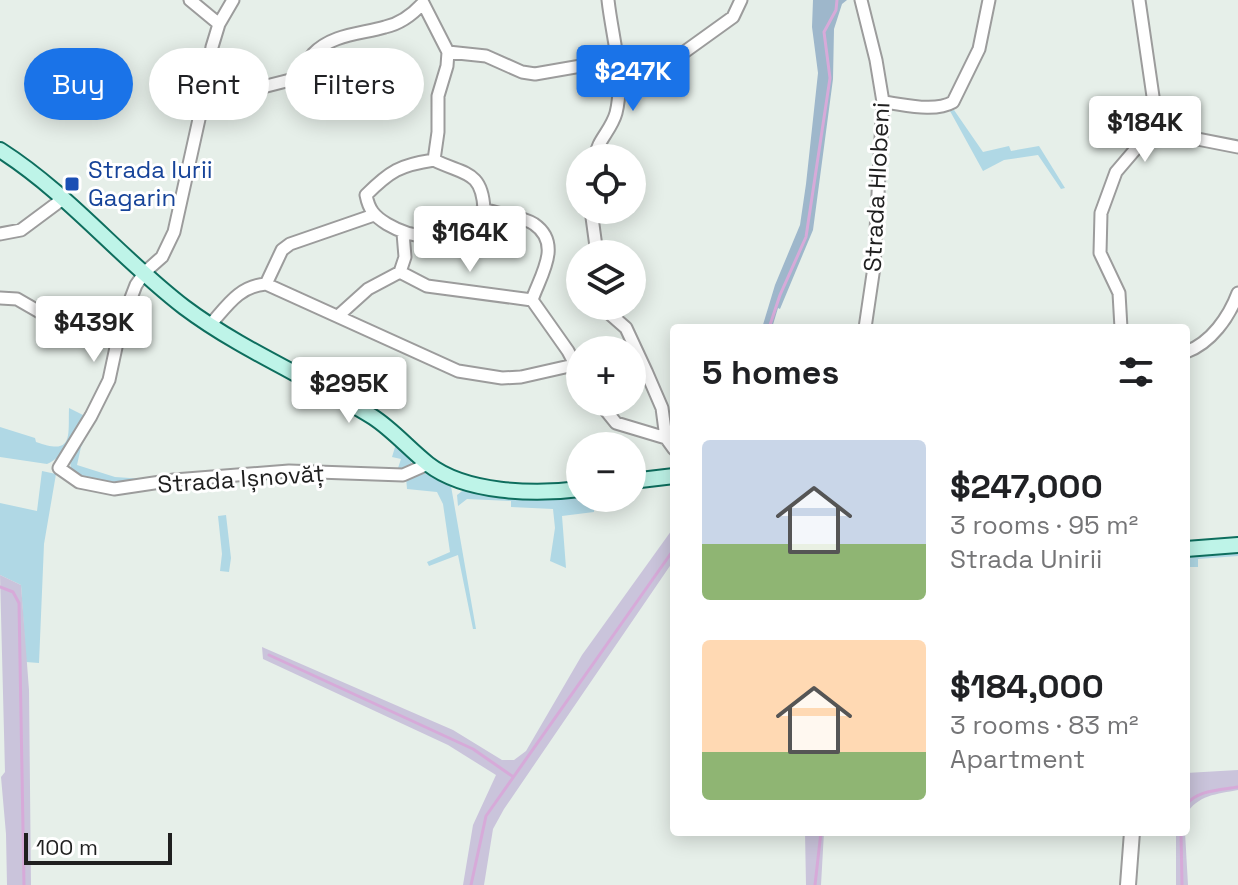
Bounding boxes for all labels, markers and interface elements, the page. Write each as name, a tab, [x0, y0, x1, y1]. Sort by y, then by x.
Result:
pin: $247K	[577, 45, 689, 113]
chip: Buy	[24, 48, 133, 120]
chip: Rent	[149, 48, 269, 120]
chip: Filters	[285, 48, 424, 120]
text: $247K	[595, 54, 671, 88]
pin: $184K	[1089, 96, 1201, 164]
street label: Strada Hlobeni	[857, 101, 896, 273]
text: $184K	[1107, 105, 1183, 139]
map controls	[566, 144, 646, 512]
button: locate	[566, 144, 646, 224]
place label: Strada Iurii Gagarin	[88, 154, 213, 213]
marker: Strada Iurii Gagarin	[63, 175, 81, 193]
pin: $164K	[414, 206, 526, 274]
text: $164K	[432, 215, 508, 249]
button: layers	[566, 240, 646, 320]
pin: $439K	[38, 296, 150, 364]
text: $439K	[54, 305, 134, 339]
button: +	[566, 336, 646, 416]
icon: filters	[1114, 350, 1158, 394]
text: 5 homes	[702, 351, 839, 394]
pin: $295K	[293, 357, 405, 425]
text: $295K	[309, 366, 389, 400]
button: −	[566, 432, 646, 512]
street label: Strada Ișnovăț	[156, 457, 326, 500]
text: $247,000	[950, 465, 1103, 508]
icon: home	[766, 472, 862, 568]
text: 3 rooms · 95 m²	[950, 508, 1138, 542]
text: Strada Unirii	[950, 542, 1102, 576]
text: $184,000	[950, 665, 1104, 708]
icon: home	[766, 672, 862, 768]
text: 3 rooms · 83 m²	[950, 708, 1139, 742]
text: Apartment	[950, 742, 1085, 776]
scale bar	[24, 829, 172, 865]
text: 100 m	[36, 833, 98, 861]

